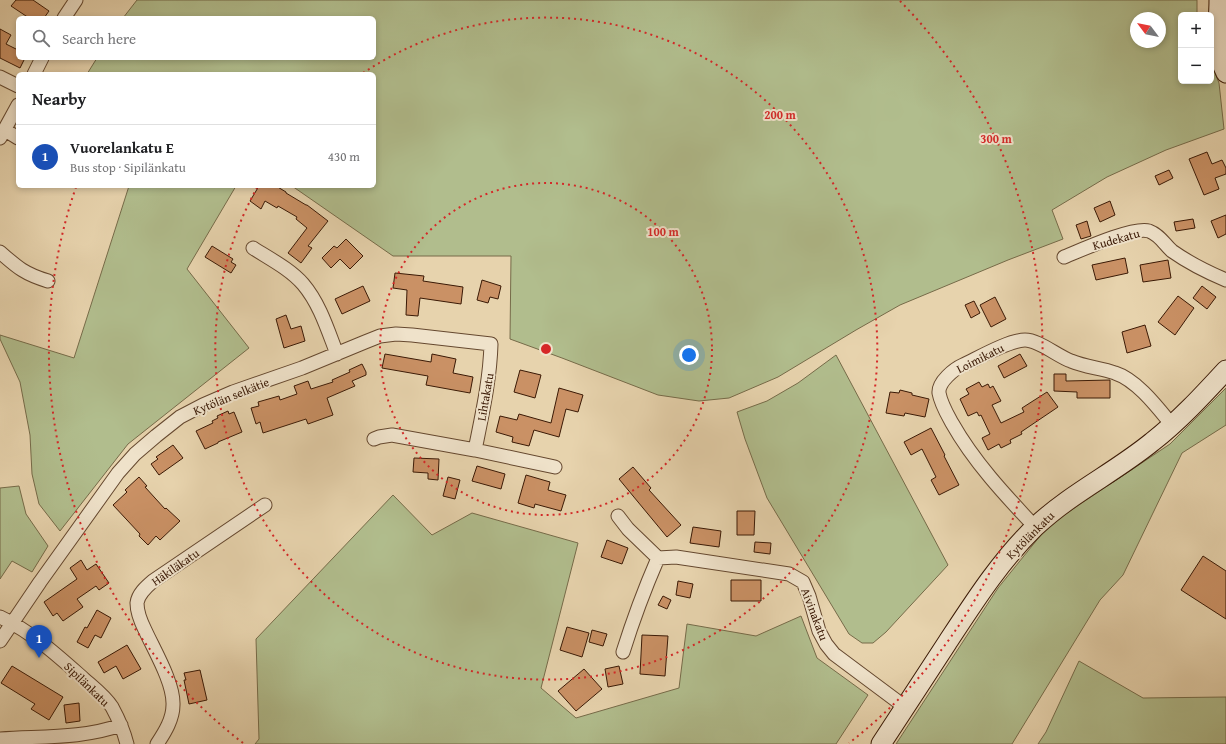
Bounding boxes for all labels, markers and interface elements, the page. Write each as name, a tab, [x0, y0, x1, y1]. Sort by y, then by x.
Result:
north arrow	[1130, 12, 1166, 48]
map controls	[1178, 12, 1214, 84]
button: +	[1178, 12, 1214, 48]
search box	[16, 16, 376, 60]
icon: search	[30, 27, 52, 49]
text: Search here	[62, 28, 136, 49]
button: −	[1178, 48, 1214, 84]
text: Nearby	[32, 86, 86, 111]
text: 200 m	[764, 106, 797, 123]
text: 300 m	[980, 130, 1013, 147]
text: Vuorelankatu E	[70, 137, 174, 158]
text: 1	[42, 147, 48, 166]
text: 430 m	[328, 147, 360, 166]
text: Bus stop · Sipilänkatu	[70, 158, 186, 177]
text: 100 m	[647, 223, 680, 240]
street label: Kudekatu	[1091, 224, 1142, 254]
street label: Loimikatu	[953, 339, 1007, 377]
centre of rings	[539, 342, 553, 356]
your location	[679, 345, 699, 365]
street label: Lihtakatu	[472, 371, 498, 422]
street label: Kytölän selkätie	[190, 373, 272, 419]
street label: Kytölänkatu	[1002, 507, 1058, 563]
street label: Häkiläkatu	[148, 544, 203, 590]
street label: Aivinakatu	[797, 585, 833, 643]
pin: 1	[26, 625, 52, 658]
street label: Sipilänkatu	[60, 658, 114, 710]

